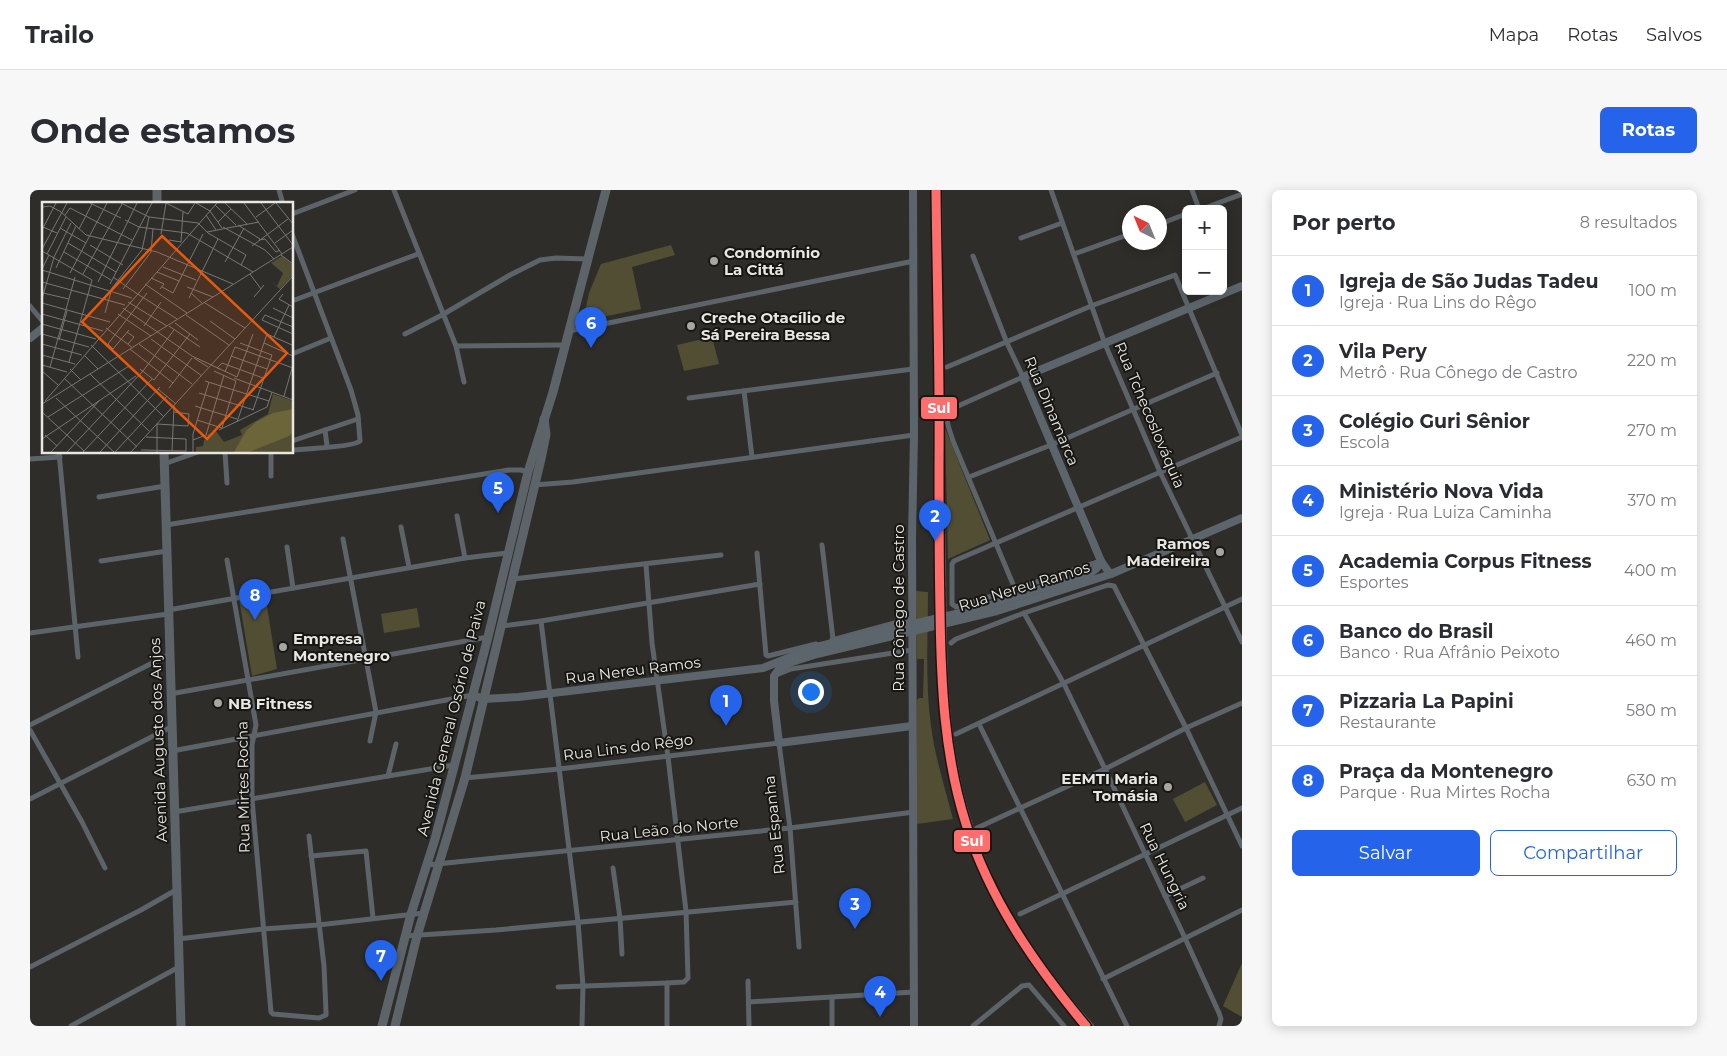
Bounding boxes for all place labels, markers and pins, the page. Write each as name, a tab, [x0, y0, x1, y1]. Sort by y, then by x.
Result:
place label: Condomínio La Cittá	[724, 243, 820, 279]
marker: Condomínio La Cittá	[708, 255, 720, 267]
pin: 6	[575, 307, 607, 348]
place label: Creche Otacílio de Sá Pereira Bessa	[701, 308, 845, 344]
marker: Creche Otacílio de Sá Pereira Bessa	[685, 320, 697, 332]
pin: 5	[482, 472, 514, 513]
pin: 2	[919, 500, 951, 541]
place label: Ramos Madeireira	[1127, 534, 1210, 570]
marker: Ramos Madeireira	[1214, 546, 1226, 558]
pin: 8	[239, 579, 271, 620]
place label: Empresa Montenegro	[293, 629, 390, 665]
marker: Empresa Montenegro	[277, 641, 289, 653]
pin: 1	[710, 685, 742, 726]
place label: NB Fitness	[228, 694, 312, 713]
marker: NB Fitness	[212, 697, 224, 709]
place label: EEMTI Maria Tomásia	[1061, 769, 1158, 805]
marker: EEMTI Maria Tomásia	[1162, 781, 1174, 793]
pin: 3	[839, 888, 871, 929]
pin: 7	[365, 940, 397, 981]
pin: 4	[864, 976, 896, 1017]

